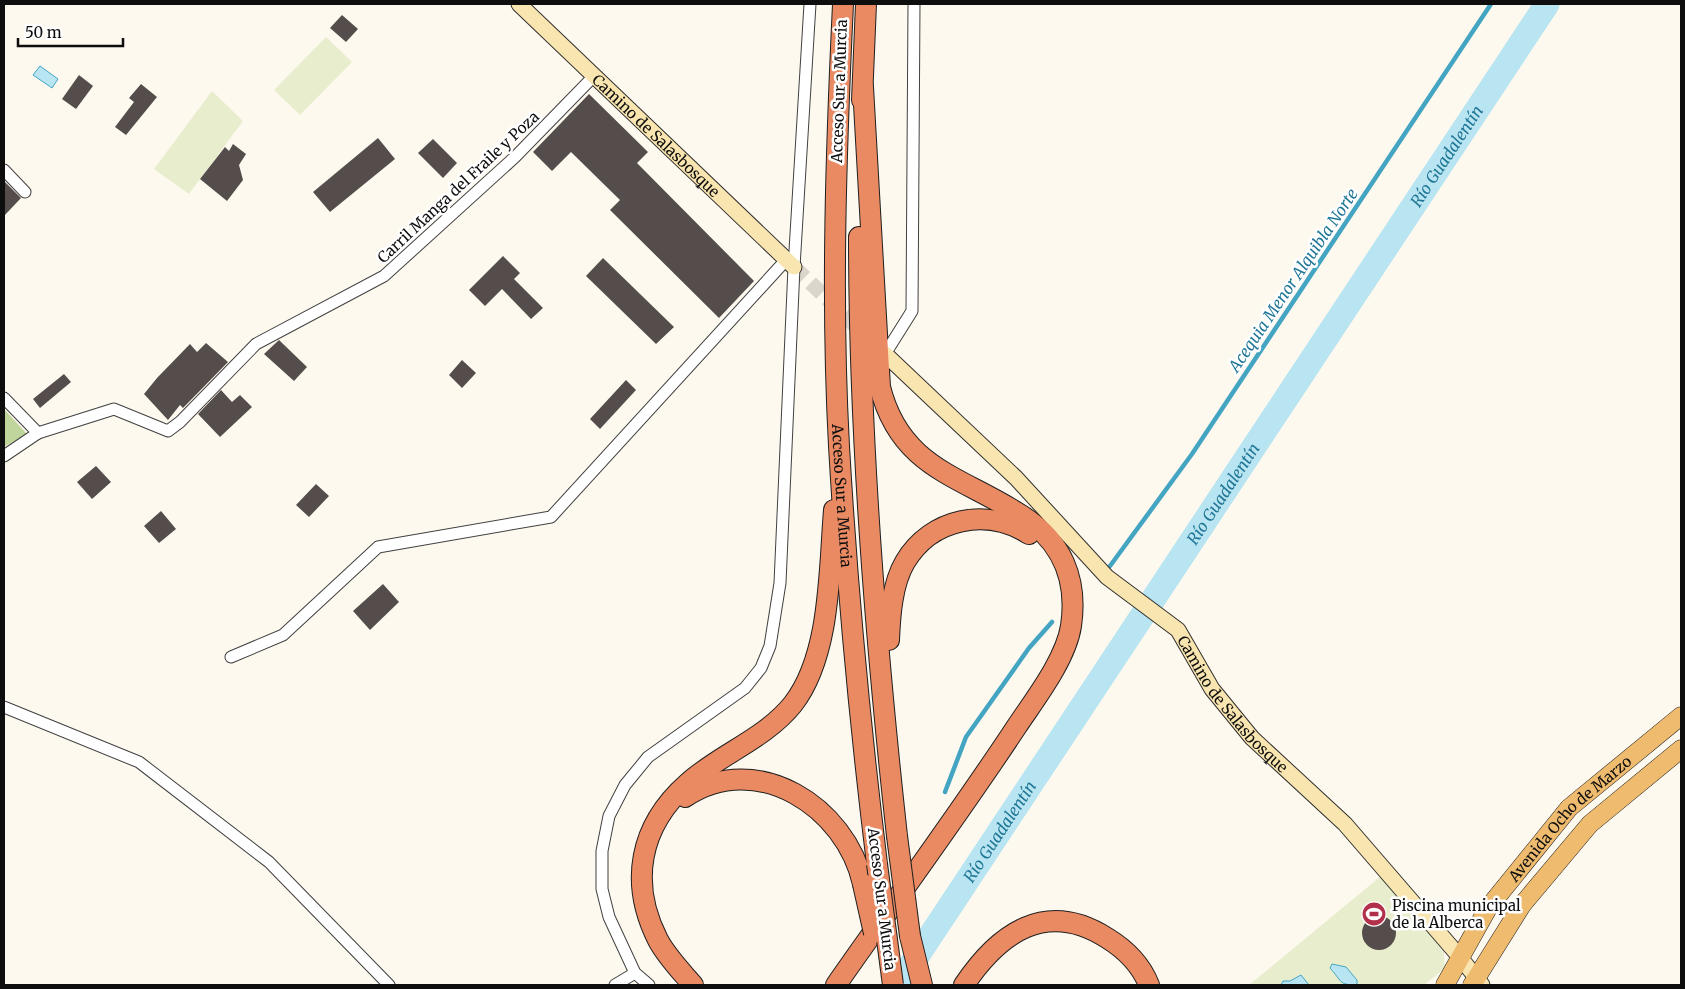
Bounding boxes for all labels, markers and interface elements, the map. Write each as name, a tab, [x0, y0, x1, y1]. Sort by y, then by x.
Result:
scale bar	[18, 15, 122, 47]
street label: Acceso Sur a Murcia	[827, 19, 851, 164]
text: 50 m	[25, 23, 62, 42]
street label: Camino de Salasbosque	[589, 70, 724, 201]
water label: Río Guadalentín	[1406, 102, 1487, 210]
street label: Carril Manga del Fraile y Poza	[373, 107, 543, 267]
water label: Acequia Menor Alquibla Norte	[1223, 185, 1362, 377]
street label: Acceso Sur a Murcia	[828, 423, 857, 568]
water label: Río Guadalentín	[1182, 439, 1264, 548]
street label: Camino de Salasbosque	[1174, 632, 1292, 776]
street label: Avenida Ocho de Marzo	[1503, 751, 1635, 886]
water label: Río Guadalentín	[959, 777, 1040, 886]
street label: Acceso Sur a Murcia	[864, 826, 900, 971]
place label: Piscina municipal de la Alberca	[1392, 896, 1521, 932]
sports icon: Piscina municipal de la Alberca	[1361, 901, 1387, 927]

